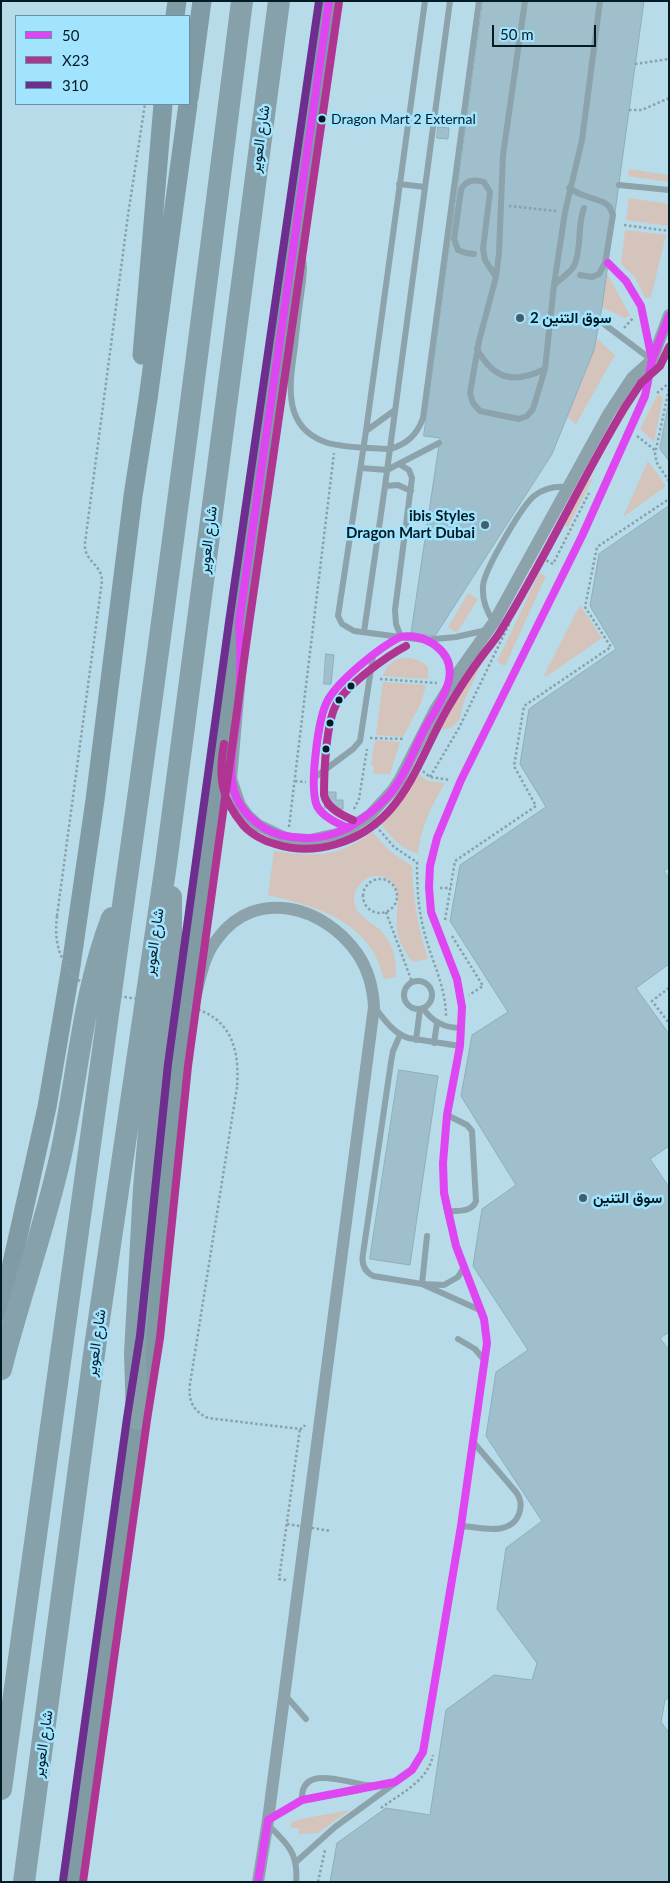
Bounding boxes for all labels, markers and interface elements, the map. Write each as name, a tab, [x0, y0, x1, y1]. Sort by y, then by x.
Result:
legend	[15, 15, 190, 105]
scale bar	[495, 15, 599, 47]
text: 50 m	[500, 25, 534, 43]
text: 50	[62, 26, 79, 44]
text: X23	[62, 51, 89, 69]
text: 310	[62, 76, 88, 94]
street label: شارع العوير	[246, 104, 274, 174]
place label: Dragon Mart 2 External	[331, 111, 476, 127]
marker: Dragon Mart 2 External	[317, 114, 327, 124]
place label: سوق التنين 2	[530, 309, 612, 327]
marker: سوق التنين 2	[514, 312, 526, 324]
street label: شارع العوير	[195, 505, 221, 575]
place label: ibis Styles Dragon Mart Dubai	[346, 507, 475, 542]
marker: ibis Styles Dragon Mart Dubai	[479, 519, 491, 531]
unlabelled marker	[346, 681, 356, 691]
unlabelled marker	[334, 695, 344, 705]
unlabelled marker	[325, 718, 335, 728]
unlabelled marker	[321, 744, 331, 754]
street label: شارع العوير	[140, 907, 168, 977]
place label: سوق التنين	[593, 1189, 662, 1207]
marker: سوق التنين	[577, 1192, 589, 1204]
street label: شارع العوير	[82, 1308, 110, 1378]
street label: شارع العوير	[29, 1709, 57, 1779]

